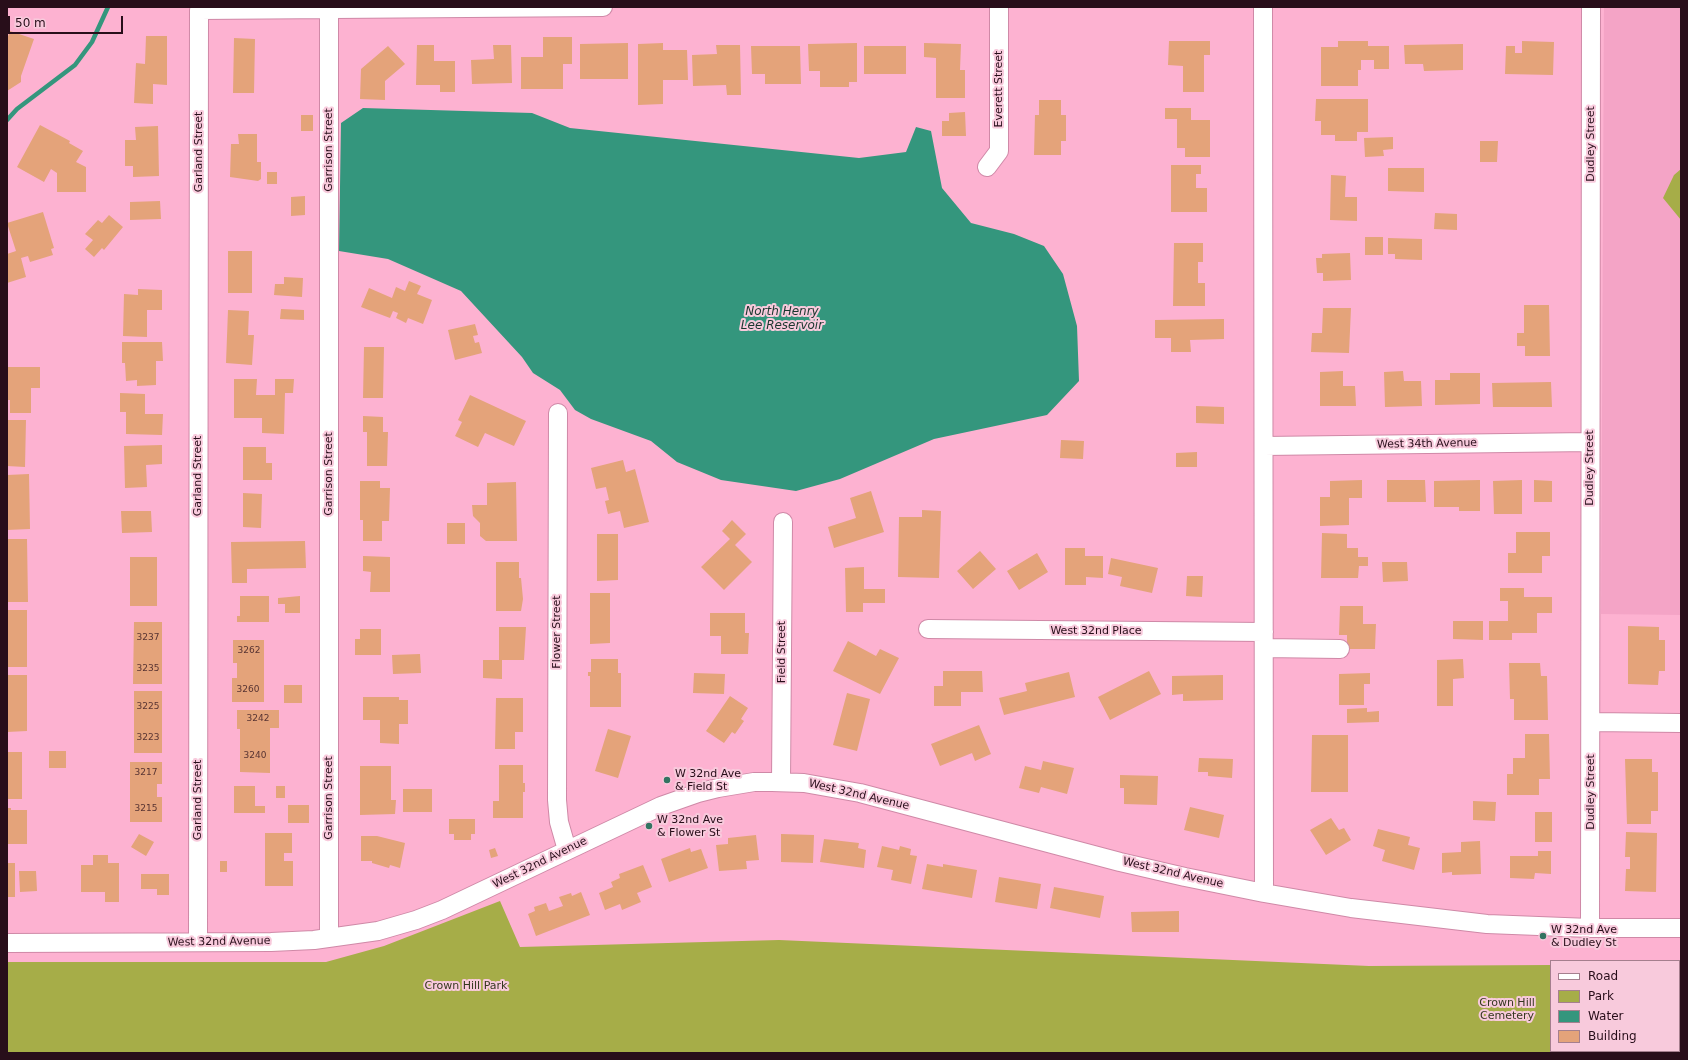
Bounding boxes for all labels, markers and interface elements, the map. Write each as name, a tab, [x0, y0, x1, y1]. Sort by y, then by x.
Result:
scale bar	[10, 8, 125, 34]
text: 50 m	[15, 16, 46, 30]
street label: Everett Street	[992, 51, 1006, 127]
street label: Dudley Street	[1584, 106, 1598, 182]
street label: Garrison Street	[322, 108, 336, 192]
street label: Garland Street	[192, 112, 206, 192]
water label: North Henry Lee Reservoir	[741, 305, 823, 333]
street label: Dudley Street	[1583, 430, 1597, 506]
street label: Garrison Street	[322, 432, 336, 516]
street label: Garland Street	[191, 436, 205, 516]
street label: West 34th Avenue	[1377, 437, 1477, 451]
street label: Flower Street	[550, 595, 564, 669]
street label: Field Street	[775, 621, 789, 683]
street label: West 32nd Place	[1050, 624, 1142, 638]
house number: 3237	[137, 633, 159, 643]
house number: 3262	[238, 646, 260, 656]
house number: 3235	[137, 664, 159, 674]
house number: 3260	[237, 685, 259, 695]
house number: 3225	[137, 702, 159, 712]
house number: 3242	[247, 714, 269, 724]
house number: 3223	[137, 733, 159, 743]
house number: 3240	[244, 751, 266, 761]
street label: Dudley Street	[1584, 754, 1598, 830]
street label: Garrison Street	[322, 756, 336, 840]
street label: Garland Street	[191, 760, 205, 840]
place label: W 32nd Ave & Field St	[675, 767, 741, 793]
house number: 3217	[135, 768, 157, 778]
marker: W 32nd Ave & Field St	[662, 775, 672, 785]
street label: West 32nd Avenue	[807, 777, 911, 813]
house number: 3215	[135, 804, 157, 814]
place label: W 32nd Ave & Flower St	[657, 813, 723, 839]
marker: W 32nd Ave & Flower St	[644, 821, 654, 831]
street label: West 32nd Avenue	[491, 835, 589, 891]
street label: West 32nd Avenue	[1121, 855, 1225, 891]
place label: W 32nd Ave & Dudley St	[1551, 923, 1617, 949]
marker: W 32nd Ave & Dudley St	[1538, 931, 1548, 941]
street label: West 32nd Avenue	[167, 935, 271, 949]
legend	[1550, 960, 1680, 1052]
text: Road	[1588, 969, 1618, 983]
park label: Crown Hill Park	[425, 979, 507, 993]
text: Park	[1588, 989, 1614, 1003]
park label: Crown Hill Cemetery	[1479, 996, 1535, 1022]
text: Water	[1588, 1009, 1623, 1023]
text: Building	[1588, 1029, 1637, 1043]

